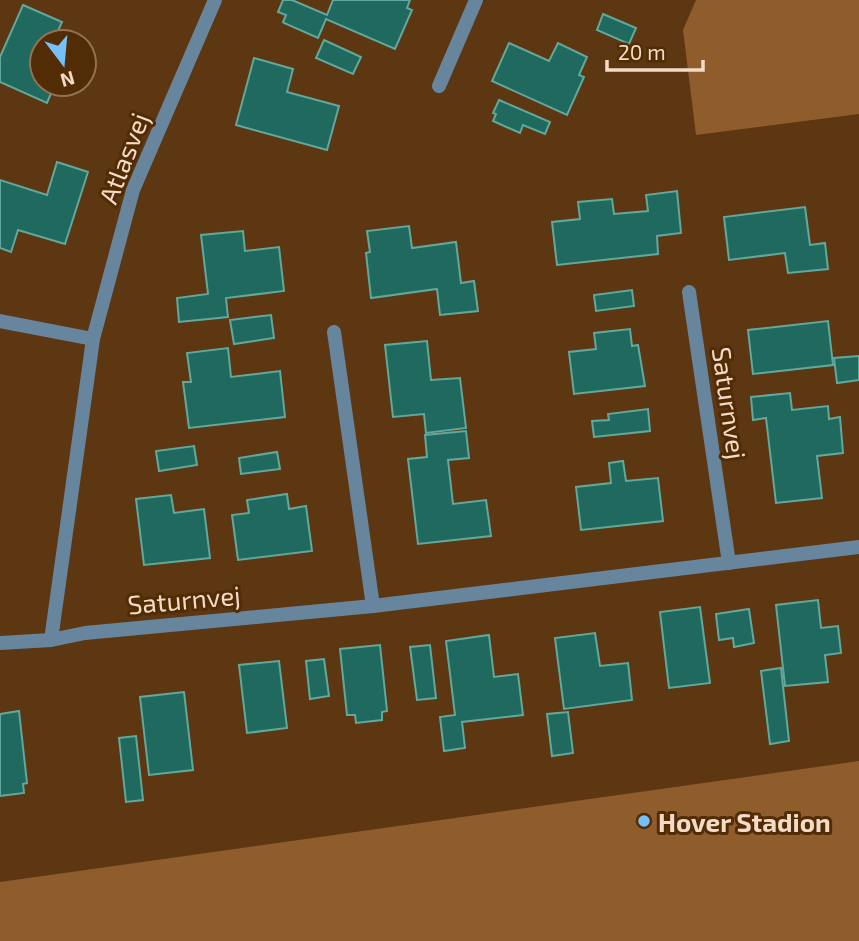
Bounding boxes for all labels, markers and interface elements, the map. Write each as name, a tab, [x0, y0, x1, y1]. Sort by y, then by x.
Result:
north arrow	[28, 28, 98, 98]
scale bar	[607, 28, 703, 72]
text: 20 m	[618, 39, 666, 64]
text: N	[58, 67, 78, 93]
street label: Atlasvej	[92, 108, 154, 208]
street label: Saturnvej	[707, 345, 753, 461]
street label: Saturnvej	[126, 579, 242, 619]
place label: Hover Stadion	[658, 806, 831, 837]
marker: Hover Stadion	[636, 813, 652, 829]

